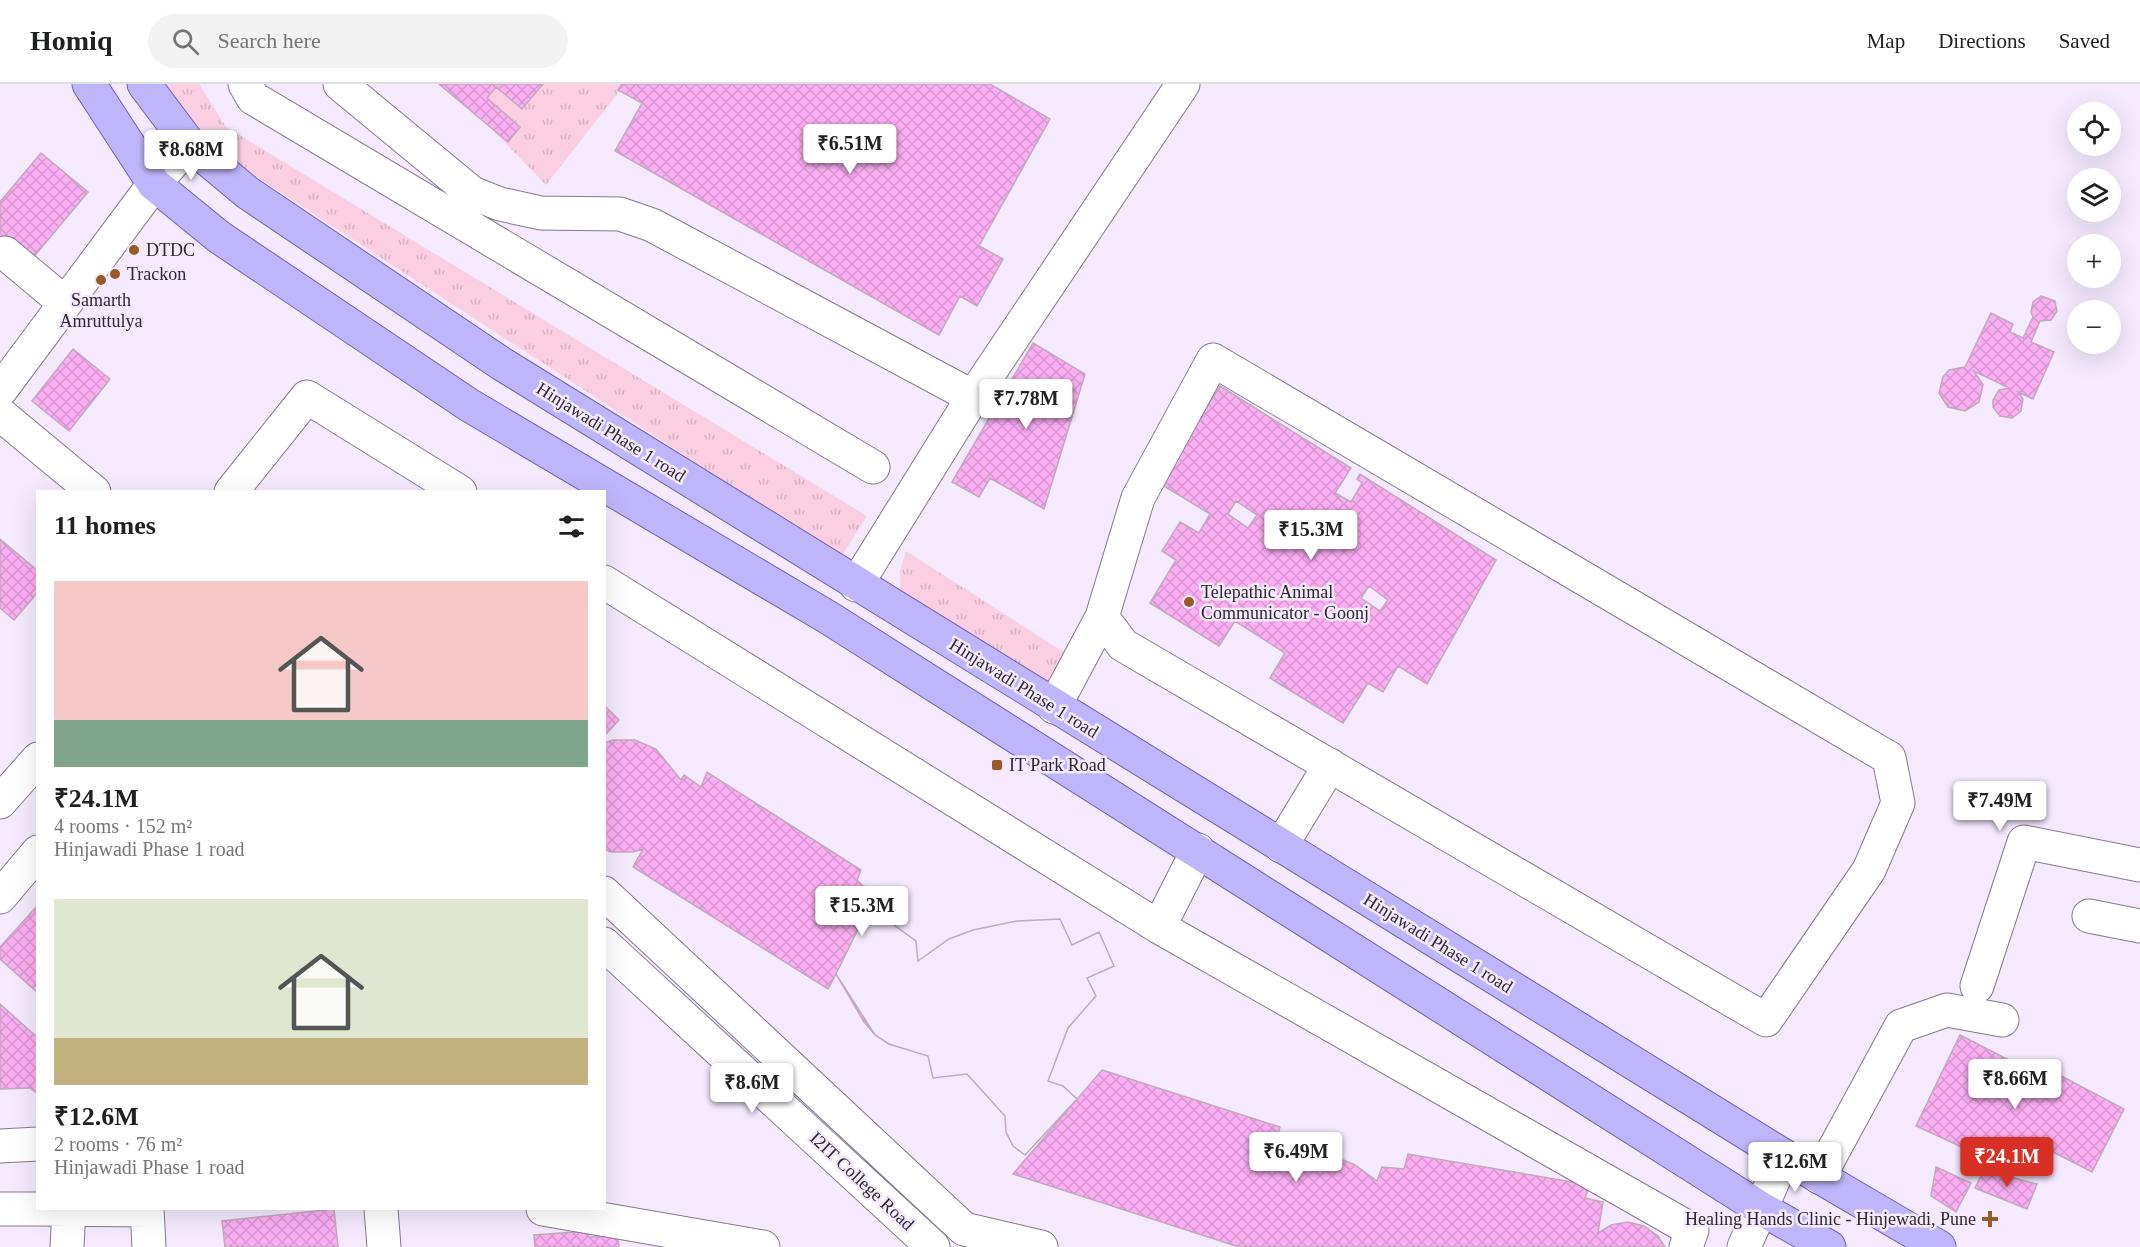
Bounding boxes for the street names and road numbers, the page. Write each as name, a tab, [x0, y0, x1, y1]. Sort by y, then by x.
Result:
street label: Hinjawadi Phase 1 road	[533, 378, 689, 486]
street label: Hinjawadi Phase 1 road	[946, 634, 1102, 742]
street label: Hinjawadi Phase 1 road	[1360, 889, 1516, 997]
street label: I2IT College Road	[806, 1128, 918, 1234]

